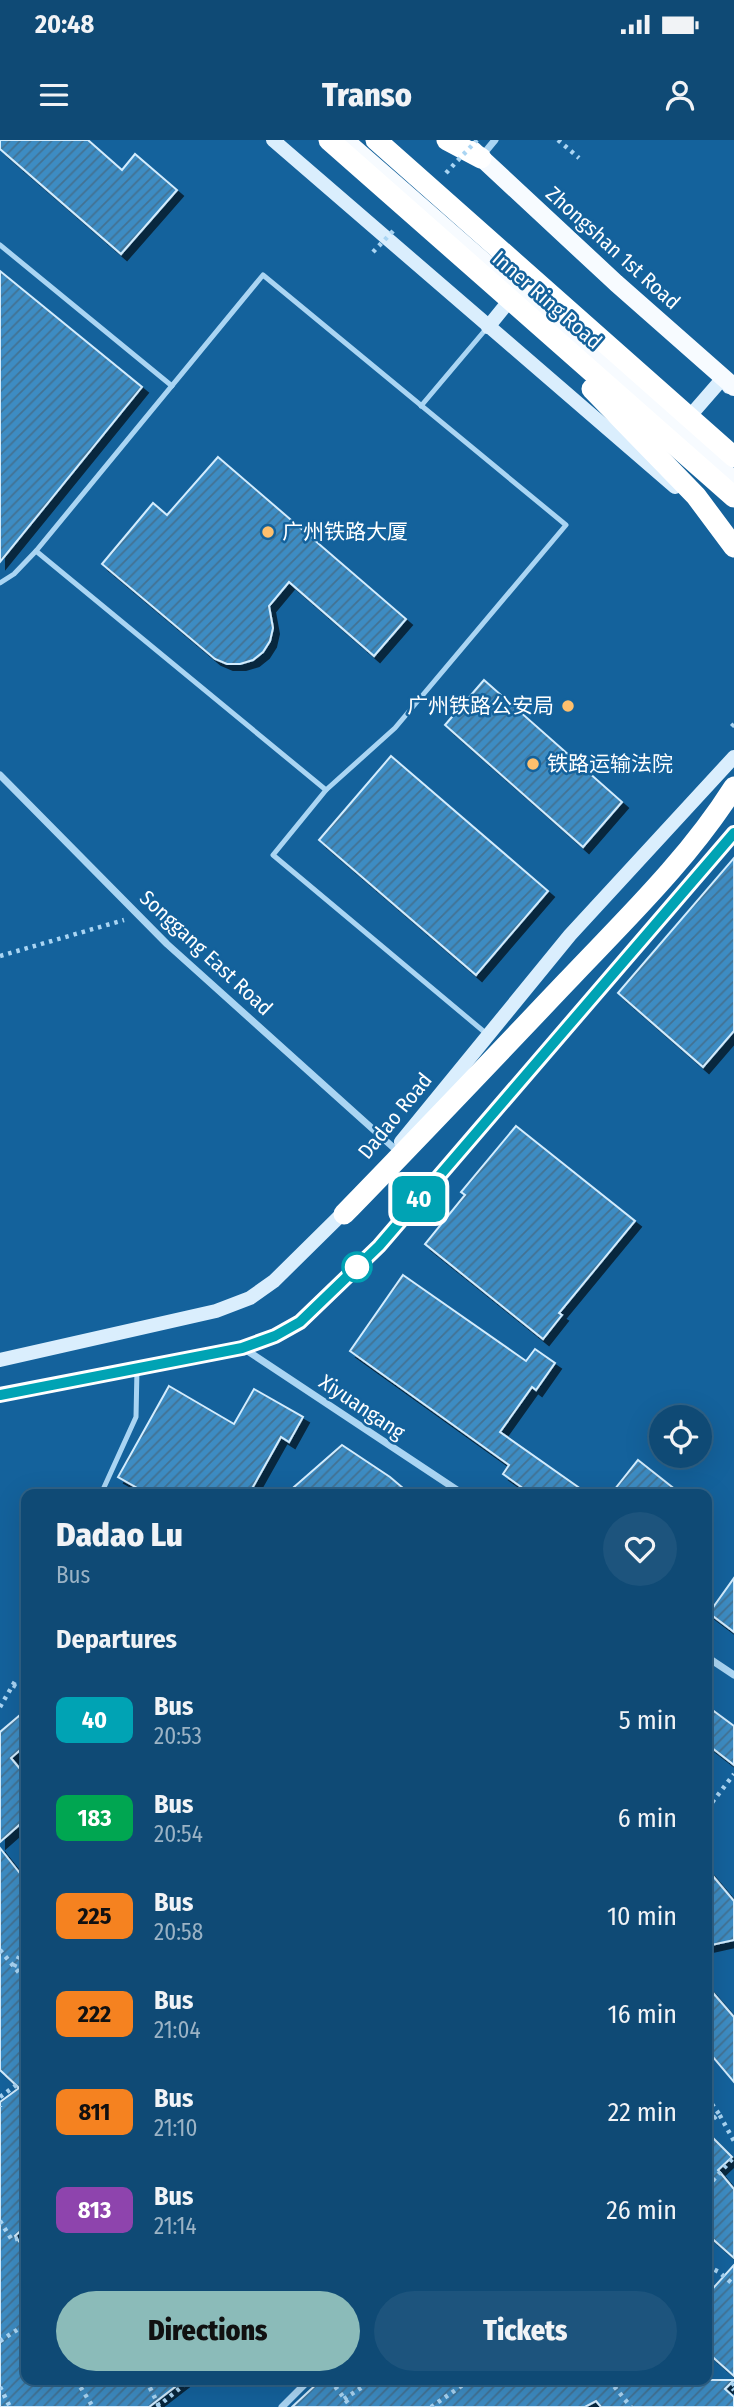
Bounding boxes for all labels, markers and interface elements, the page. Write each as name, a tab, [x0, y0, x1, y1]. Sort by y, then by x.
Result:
text: 20:48	[35, 9, 94, 40]
icon: menu	[35, 76, 73, 114]
text: Transo	[322, 76, 412, 114]
icon: person	[661, 76, 699, 114]
street label: Zhongshan 1st Road	[541, 181, 685, 315]
street label: Inner Ring Road	[487, 245, 607, 355]
place label: 广州铁路大厦	[282, 519, 408, 545]
marker: 广州铁路大厦	[260, 524, 276, 540]
place label: 广州铁路公安局	[407, 693, 554, 719]
marker: 广州铁路公安局	[560, 698, 576, 714]
place label: 铁路运输法院	[547, 751, 673, 777]
marker: 铁路运输法院	[525, 756, 541, 772]
street label: Songgang East Road	[134, 885, 278, 1021]
street label: Dadao Road	[352, 1068, 438, 1164]
line badge: 40	[388, 1176, 450, 1222]
text: 40	[406, 1185, 432, 1213]
unlabelled marker	[342, 1252, 372, 1282]
street label: Xiyuangang	[314, 1369, 410, 1445]
map controls	[649, 1405, 712, 1468]
button: locate	[649, 1405, 712, 1468]
button: heart	[603, 1512, 677, 1586]
text: Dadao Lu	[56, 1515, 183, 1555]
text: Bus	[56, 1561, 90, 1589]
text: Departures	[56, 1624, 177, 1655]
text: Bus	[154, 1691, 193, 1722]
text: 5 min	[619, 1705, 677, 1736]
text: 40	[82, 1706, 107, 1734]
text: 20:53	[154, 1722, 202, 1750]
text: Bus	[154, 1789, 193, 1820]
text: 6 min	[618, 1803, 677, 1834]
text: 183	[77, 1804, 112, 1832]
text: 20:54	[154, 1820, 203, 1848]
text: Bus	[154, 1887, 193, 1918]
text: 10 min	[607, 1901, 677, 1932]
text: 225	[77, 1902, 112, 1930]
text: 20:58	[154, 1918, 203, 1946]
text: Bus	[154, 1985, 193, 2016]
text: 16 min	[608, 1999, 677, 2030]
text: 222	[78, 2000, 111, 2028]
text: 21:04	[154, 2016, 201, 2044]
text: Bus	[154, 2083, 193, 2114]
text: 22 min	[608, 2097, 677, 2128]
text: 811	[79, 2098, 111, 2126]
text: 21:10	[154, 2114, 198, 2142]
text: Bus	[154, 2181, 193, 2212]
text: 26 min	[606, 2195, 677, 2226]
text: 813	[78, 2196, 111, 2224]
text: 21:14	[154, 2212, 197, 2240]
button: Directions	[56, 2291, 360, 2371]
button: Tickets	[374, 2291, 677, 2371]

